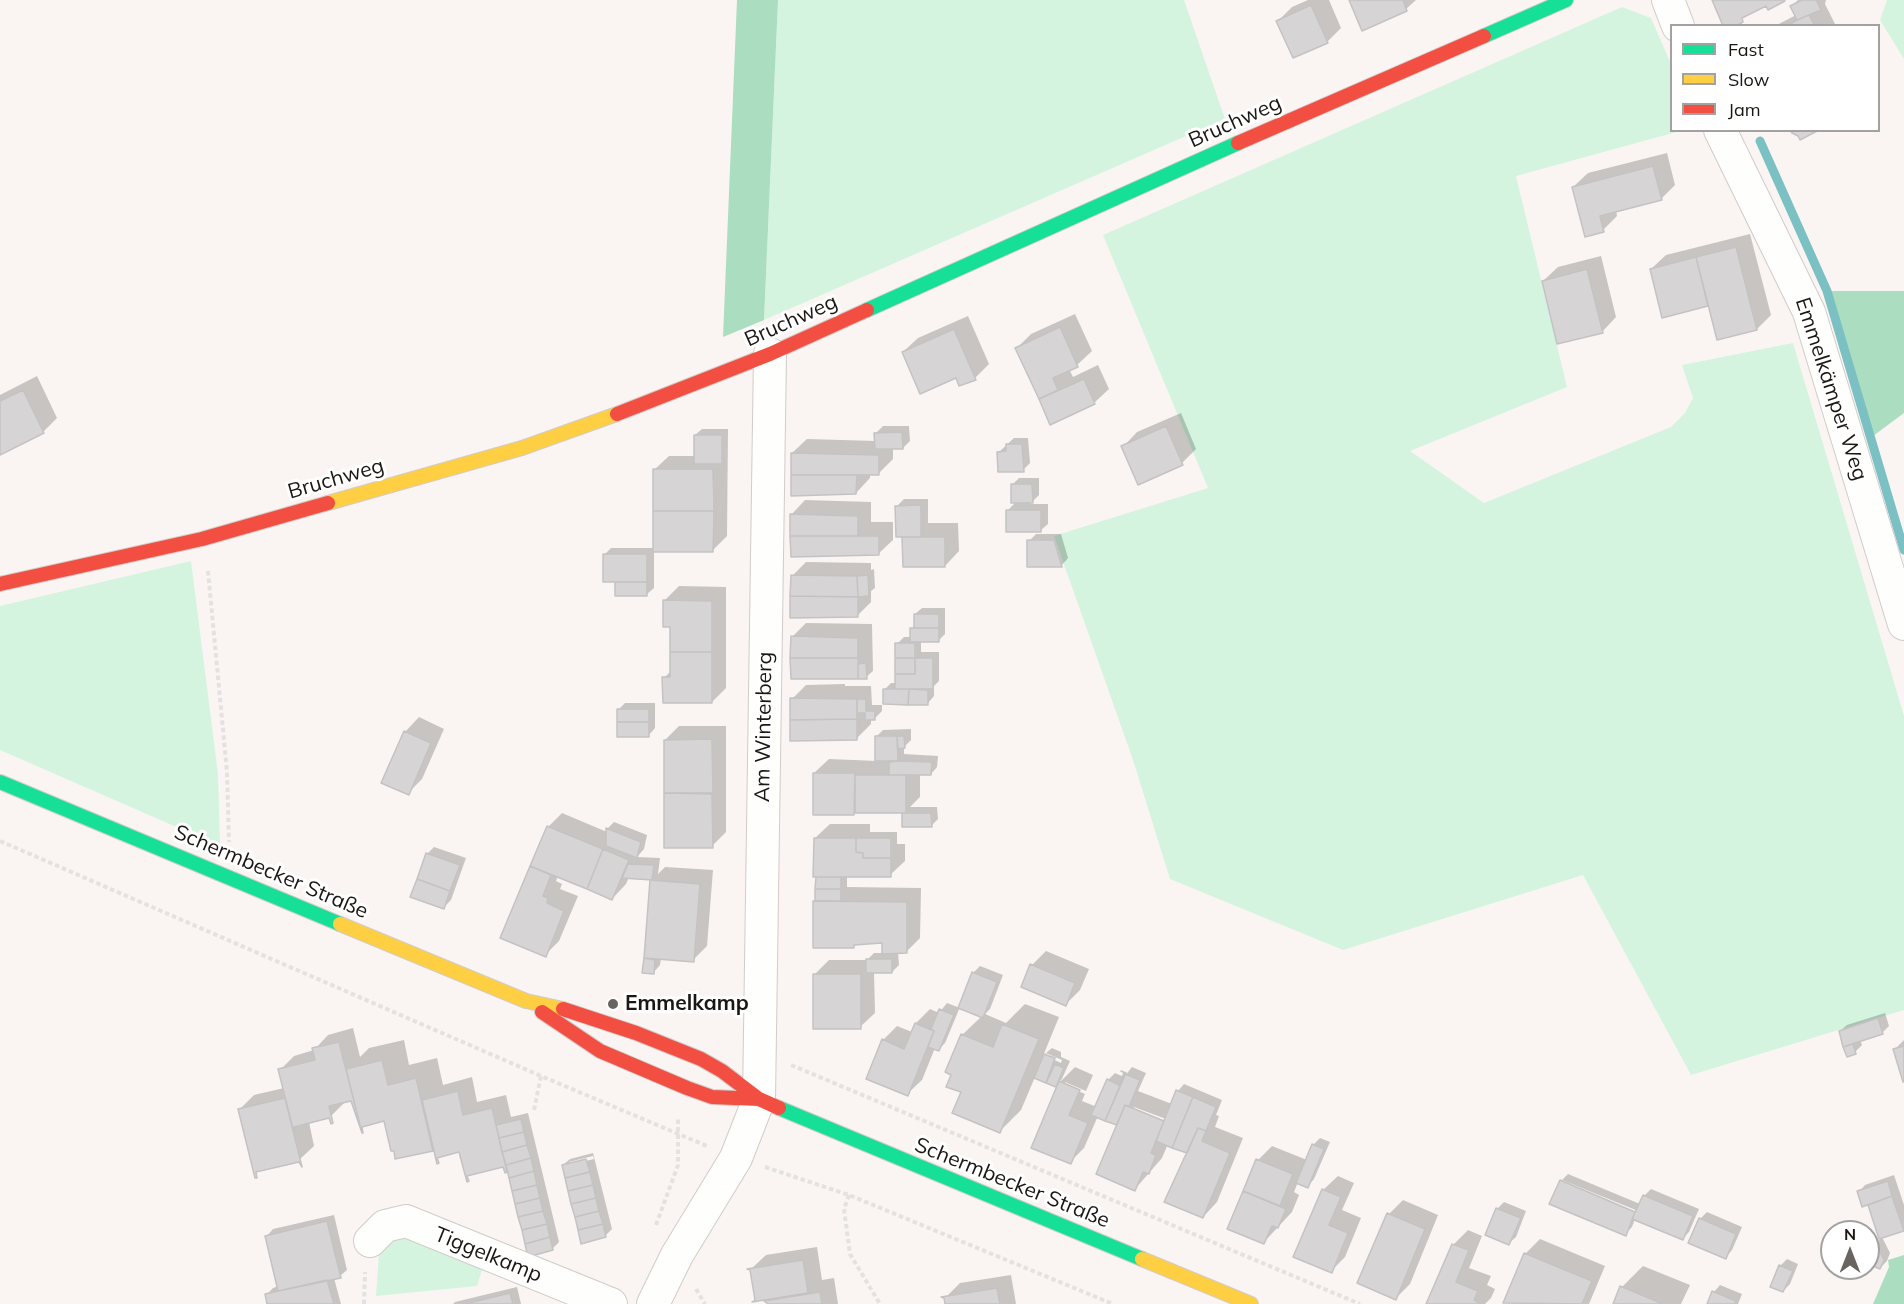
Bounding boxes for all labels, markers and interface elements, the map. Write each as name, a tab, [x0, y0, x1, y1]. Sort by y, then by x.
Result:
legend	[1670, 24, 1880, 132]
text: Fast	[1728, 38, 1764, 61]
text: Slow	[1728, 68, 1769, 91]
street label: Bruchweg	[1185, 90, 1285, 154]
text: Jam	[1728, 98, 1761, 121]
street label: Bruchweg	[741, 289, 841, 353]
street label: Emmelkämper Weg	[1790, 294, 1872, 484]
street label: Bruchweg	[285, 453, 387, 505]
street label: Am Winterberg	[750, 652, 778, 802]
street label: Schermbecker Straße	[170, 820, 372, 924]
place label: Emmelkamp	[625, 991, 749, 1017]
marker: Emmelkamp	[606, 997, 620, 1011]
street label: Schermbecker Straße	[911, 1132, 1113, 1234]
north arrow	[1820, 1220, 1880, 1280]
street label: Tiggelkamp	[431, 1222, 545, 1288]
text: N	[1844, 1224, 1856, 1244]

